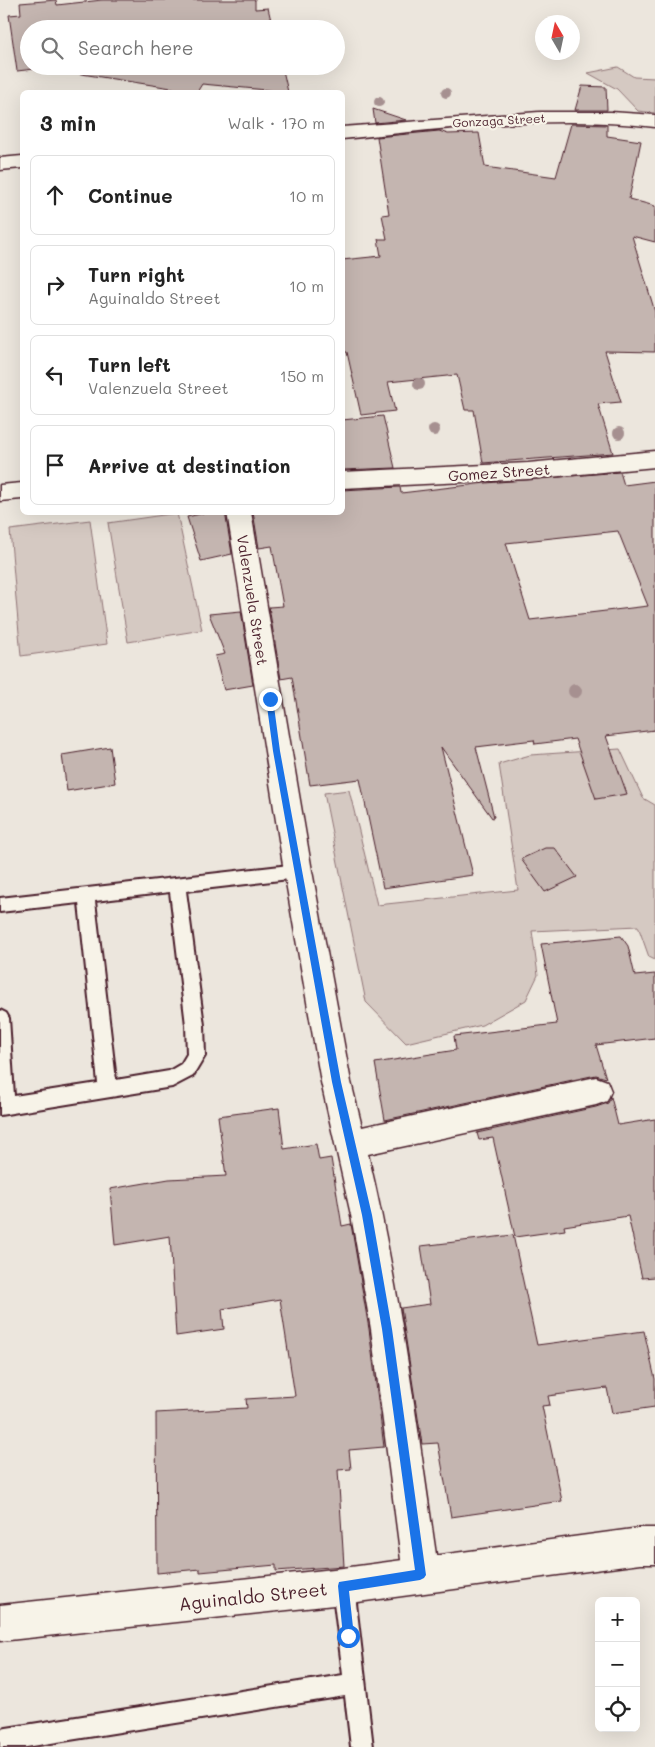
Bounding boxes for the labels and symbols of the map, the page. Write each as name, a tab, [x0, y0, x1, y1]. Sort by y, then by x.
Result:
north arrow	[535, 15, 580, 60]
street label: Gonzaga Street	[452, 110, 546, 130]
street label: Gomez Street	[447, 458, 551, 486]
street label: Valenzuela Street	[233, 533, 273, 667]
route end	[259, 688, 282, 711]
street label: Aguinaldo Street	[178, 1576, 328, 1616]
route start	[337, 1625, 360, 1648]

